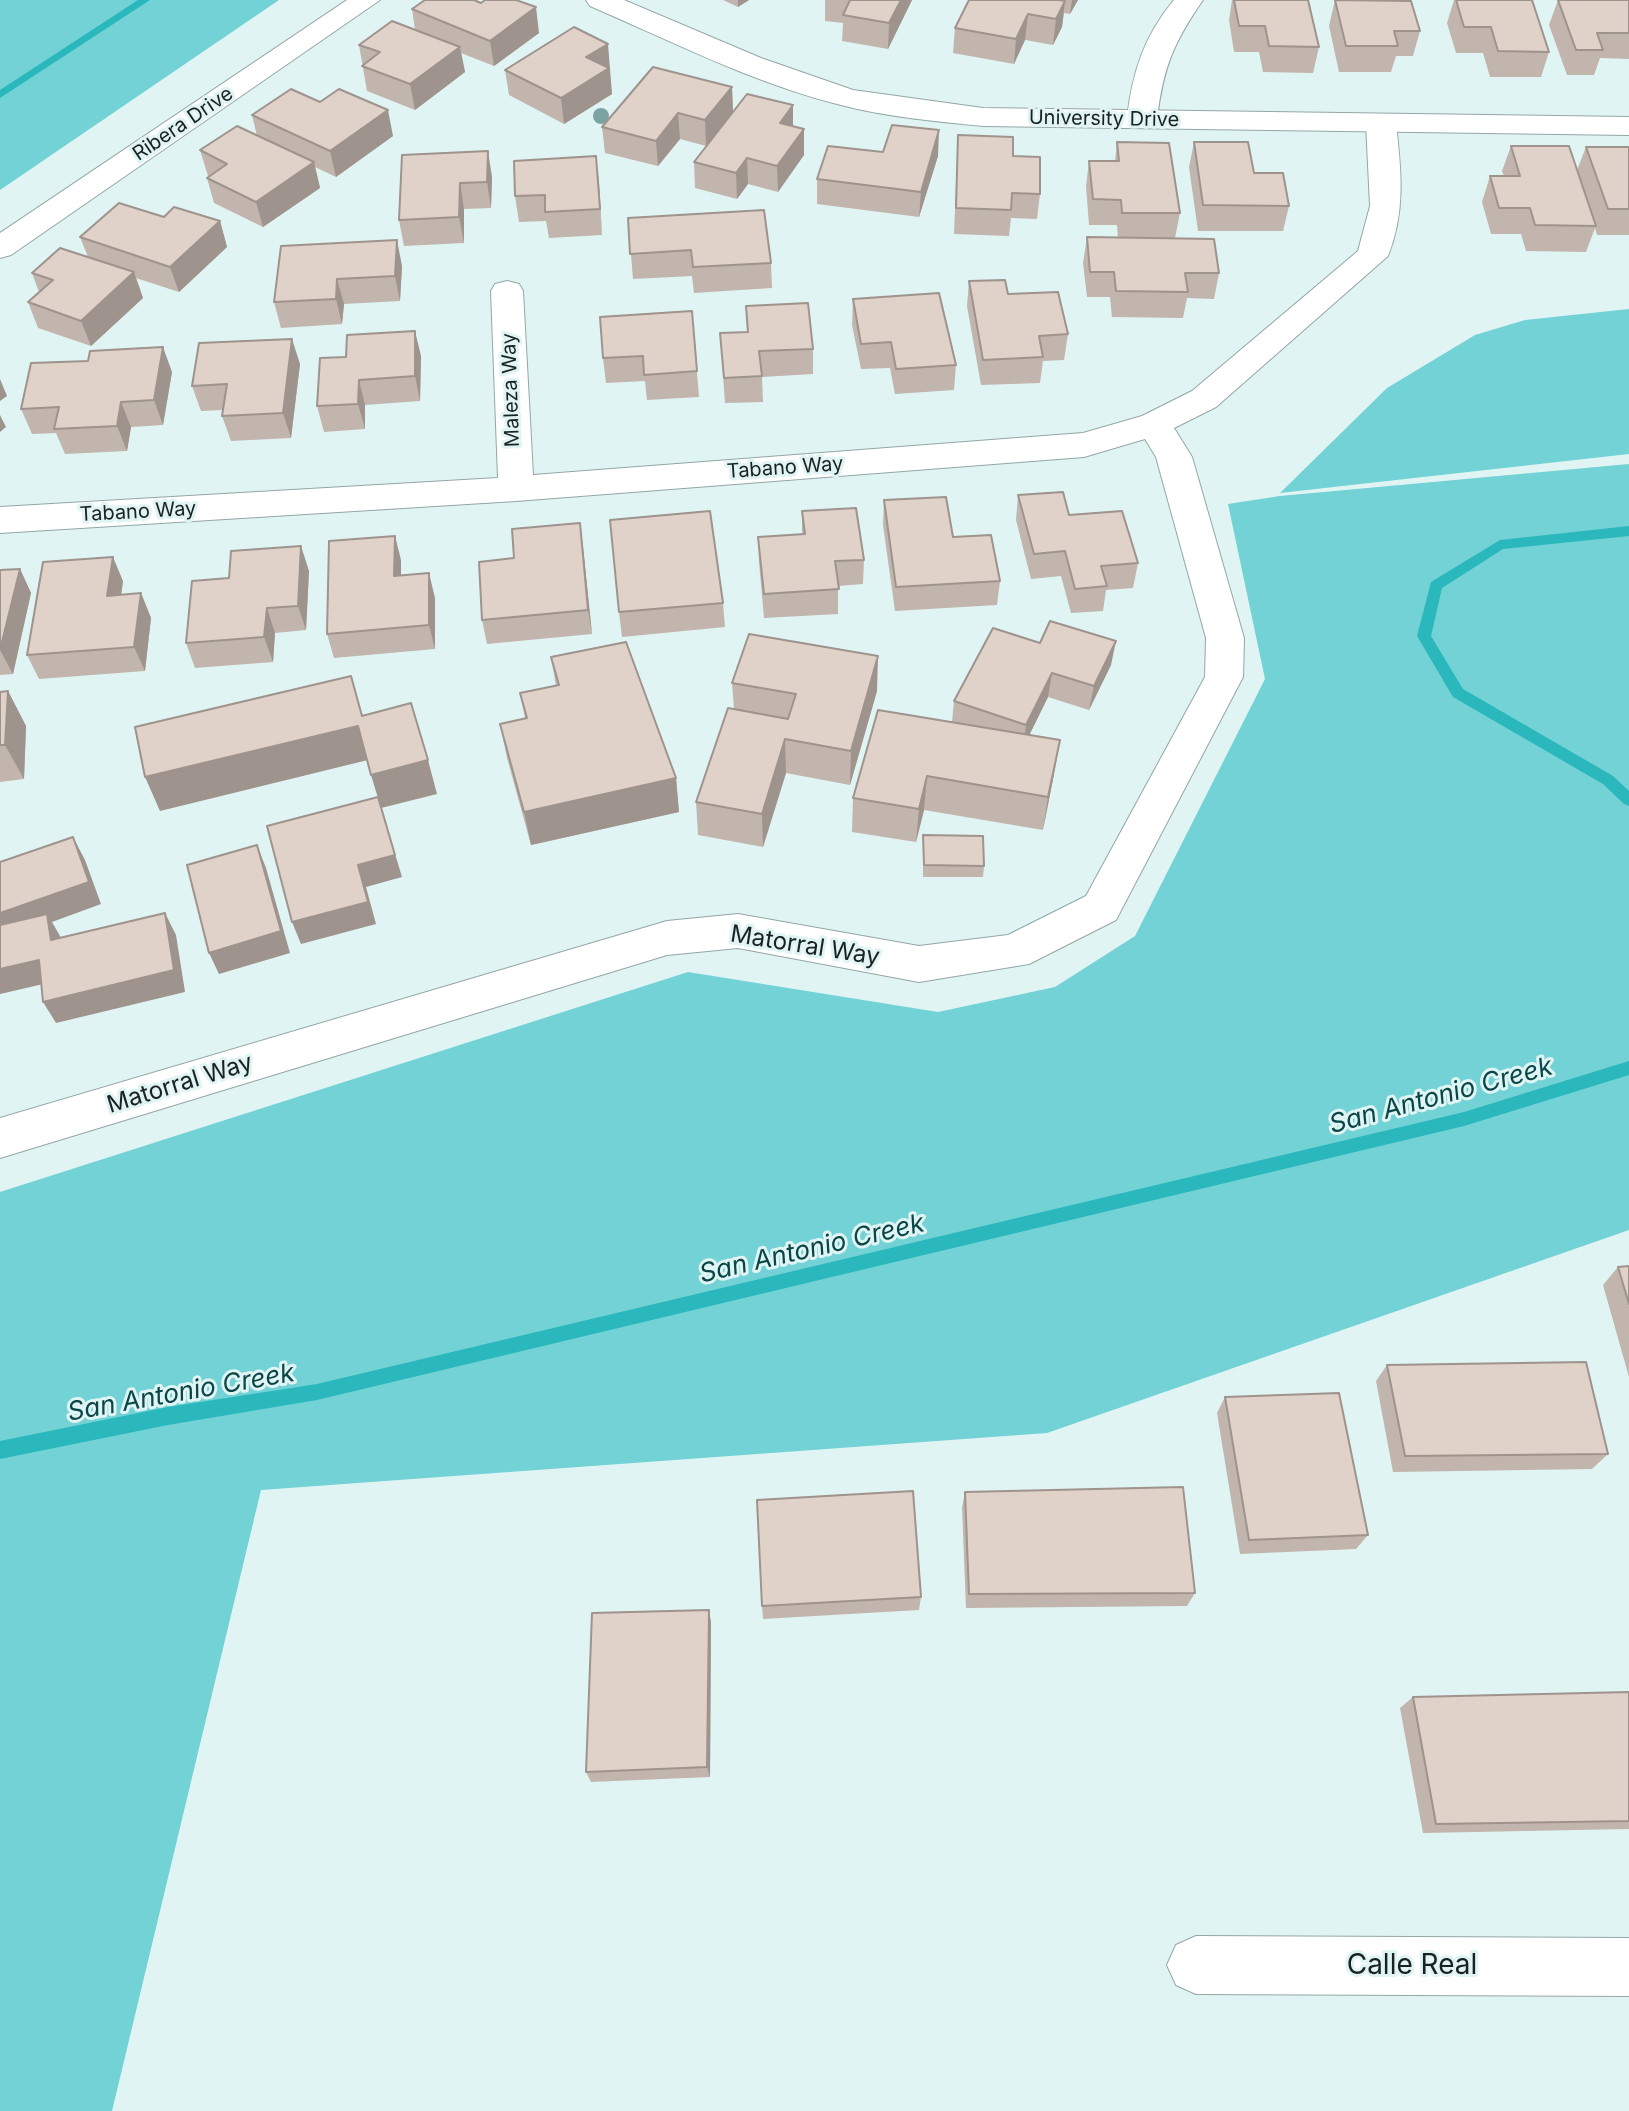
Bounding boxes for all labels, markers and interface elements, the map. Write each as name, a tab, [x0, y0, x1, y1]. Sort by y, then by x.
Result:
street label: Ribera Drive	[128, 82, 238, 166]
street label: University Drive	[1029, 106, 1179, 132]
street label: Maleza Way	[497, 332, 525, 448]
street label: Tabano Way	[726, 452, 844, 484]
street label: Tabano Way	[79, 497, 197, 527]
street label: Matorral Way	[728, 920, 882, 972]
street label: Matorral Way	[104, 1048, 256, 1120]
water label: San Antonio Creek	[1326, 1051, 1556, 1141]
water label: San Antonio Creek	[697, 1208, 927, 1290]
water label: San Antonio Creek	[65, 1358, 297, 1428]
street label: Calle Real	[1347, 1949, 1477, 1983]

